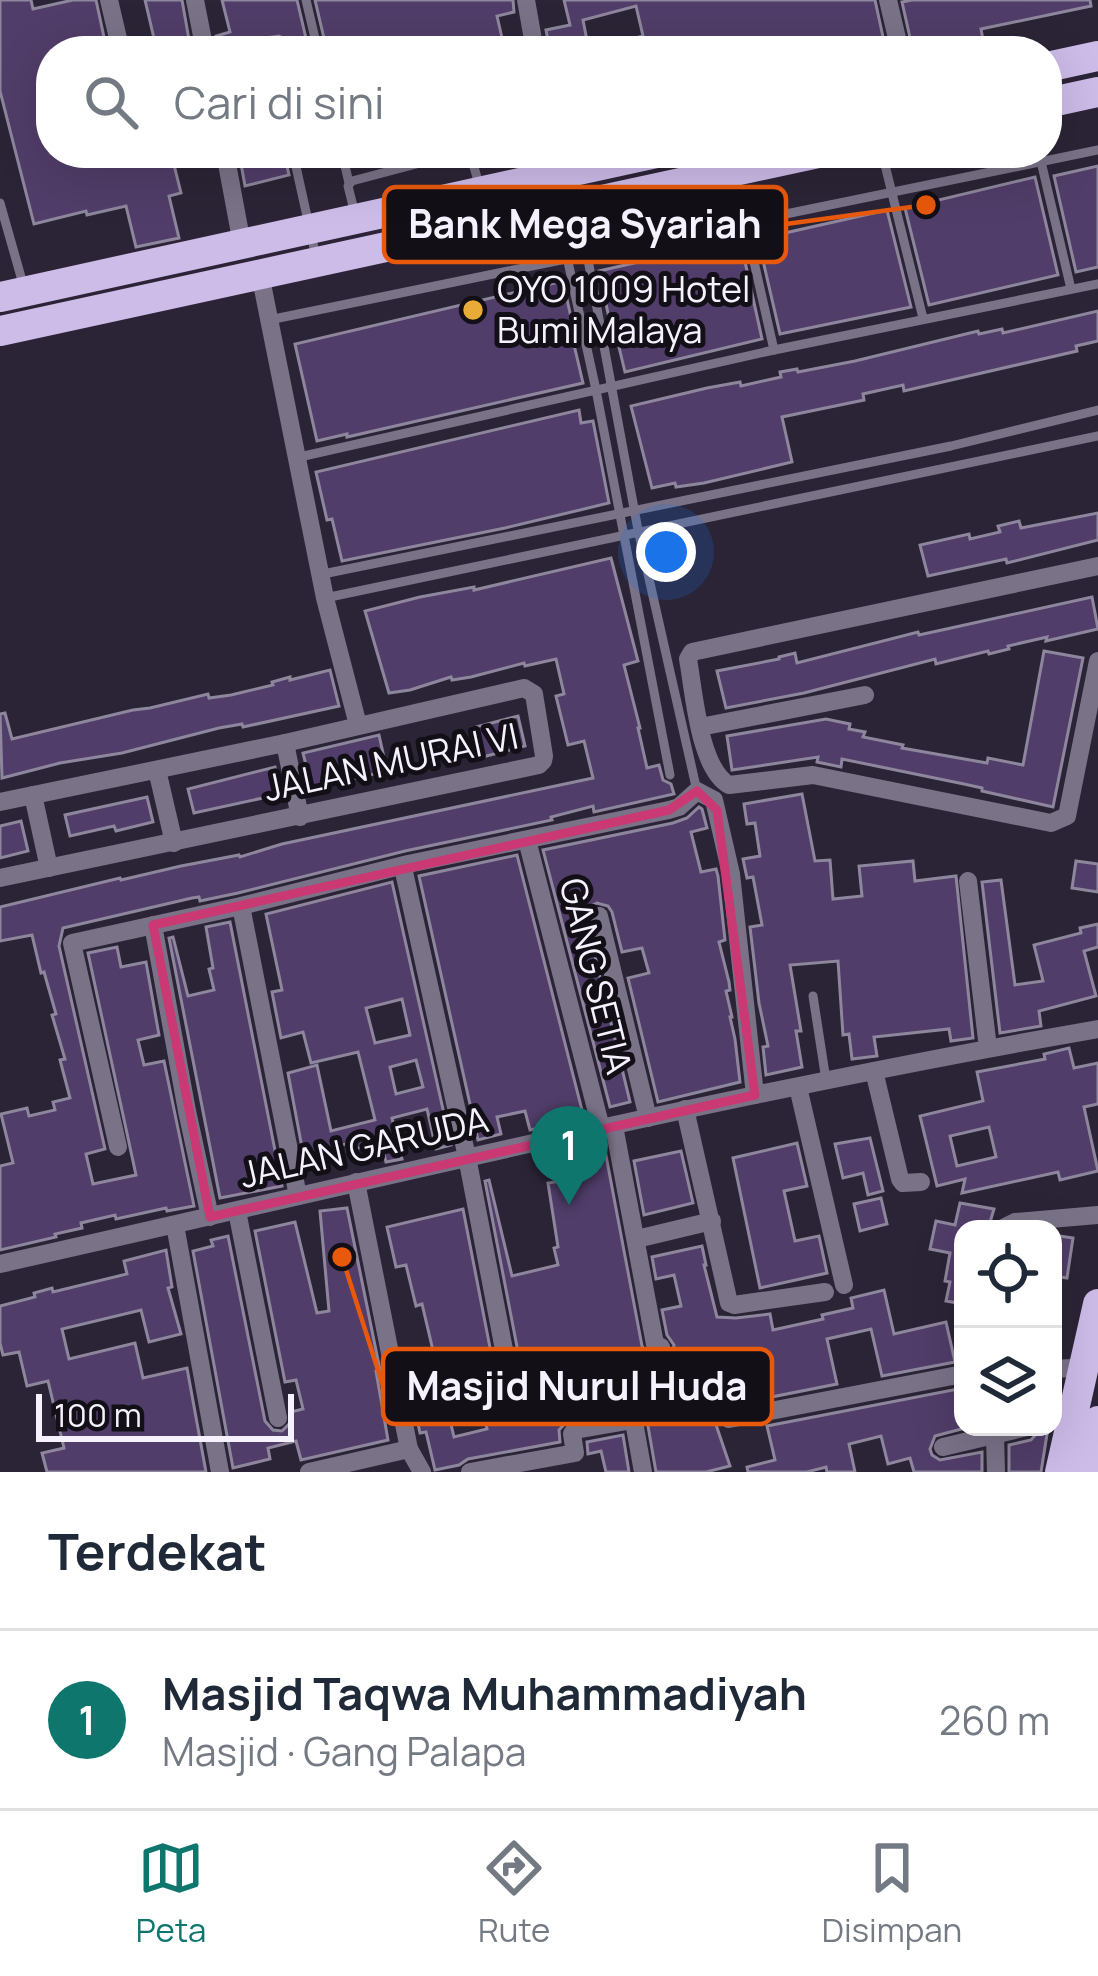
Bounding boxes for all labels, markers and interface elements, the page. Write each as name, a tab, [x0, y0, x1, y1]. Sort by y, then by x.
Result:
search box	[36, 36, 1062, 168]
icon: search	[78, 69, 144, 135]
text: Cari di sini	[174, 71, 384, 133]
callout: Bank Mega Syariah	[384, 187, 786, 262]
text: Bank Mega Syariah	[408, 196, 762, 250]
place label: OYO 1009 Hotel Bumi Malaya	[497, 264, 750, 354]
marker: OYO 1009 Hotel Bumi Malaya	[460, 297, 486, 323]
your location	[636, 522, 696, 582]
street label: JALAN MURAI VI	[259, 711, 522, 812]
street label: GANG SETIA	[549, 873, 645, 1079]
street label: JALAN GARUDA	[235, 1094, 493, 1199]
pin: 1	[530, 1106, 608, 1205]
map controls	[954, 1220, 1062, 1436]
button: locate	[954, 1220, 1062, 1328]
button: layers	[954, 1328, 1062, 1436]
callout: Masjid Nurul Huda	[383, 1349, 772, 1424]
text: Masjid Nurul Huda	[406, 1358, 748, 1412]
scale bar	[36, 1388, 294, 1441]
text: 100 m	[54, 1392, 142, 1437]
text: Terdekat	[48, 1516, 266, 1585]
text: Masjid Taqwa Muhammadiyah	[162, 1662, 807, 1724]
text: 1	[78, 1693, 96, 1747]
text: 260 m	[939, 1693, 1050, 1747]
text: Masjid · Gang Palapa	[162, 1724, 526, 1778]
tab: Peta	[136, 1835, 206, 1952]
tab: Rute	[478, 1835, 550, 1952]
tab: Disimpan	[822, 1835, 962, 1952]

